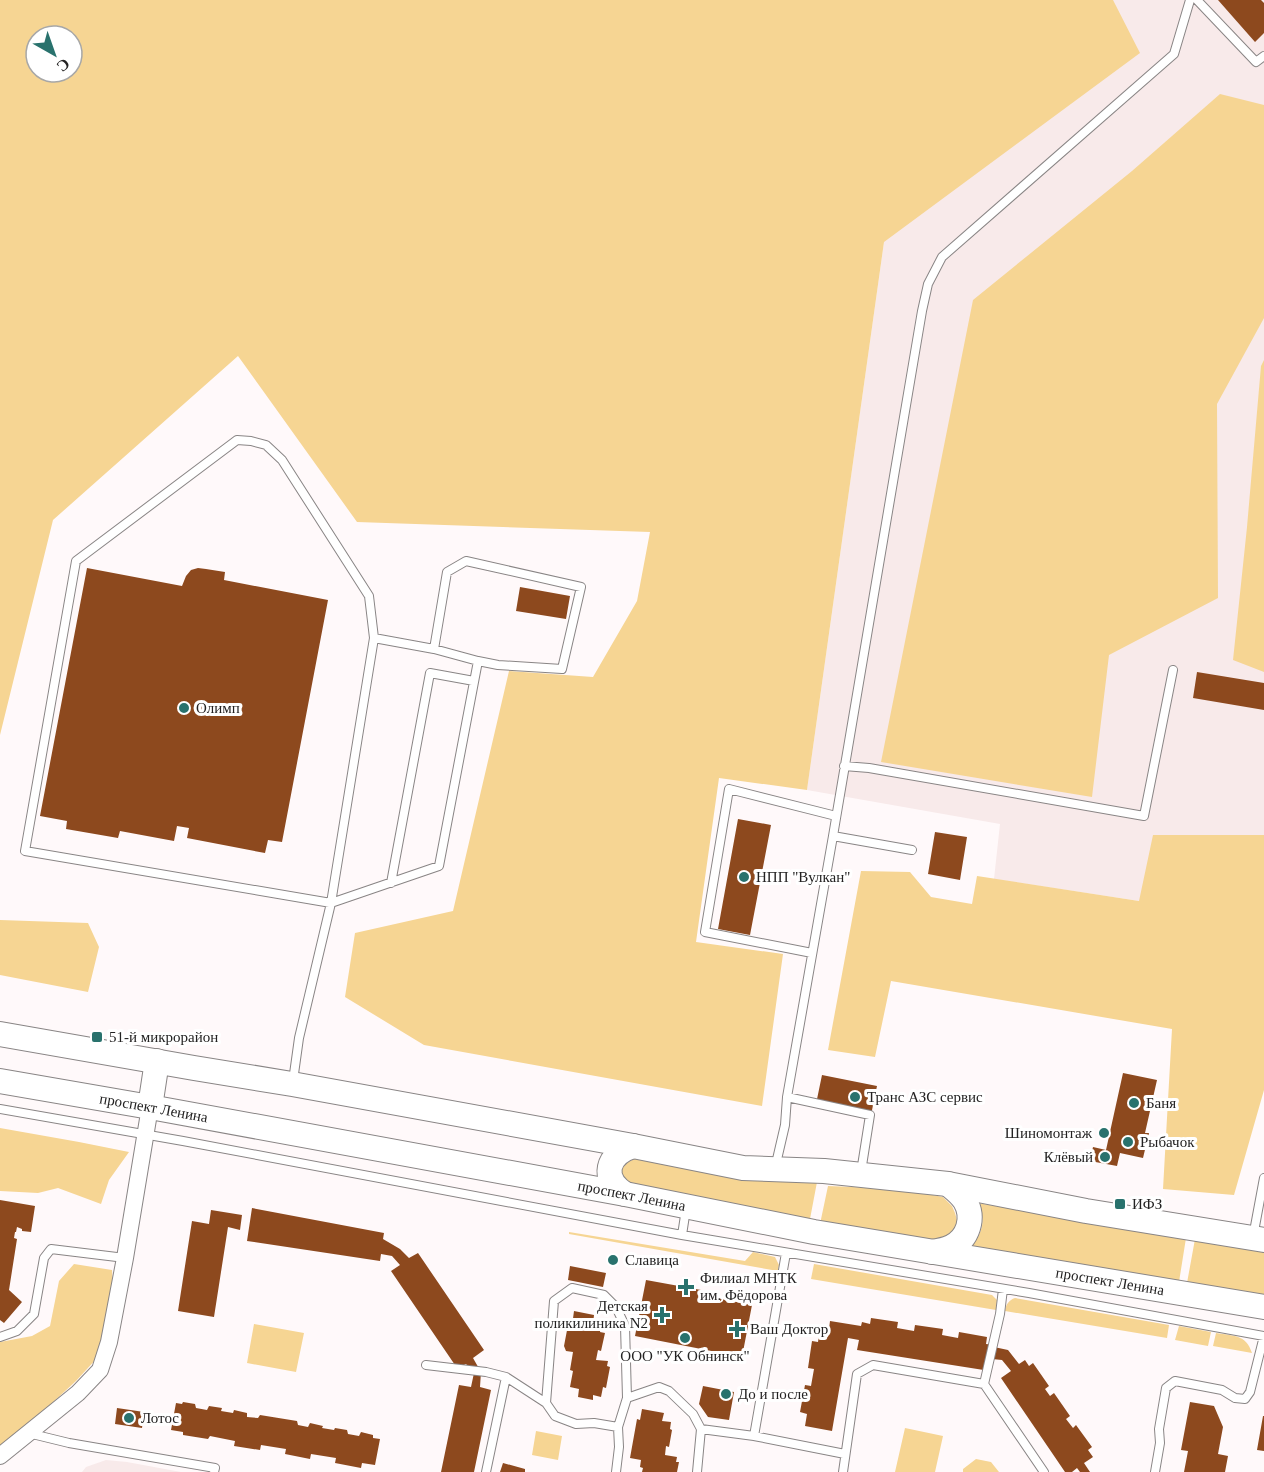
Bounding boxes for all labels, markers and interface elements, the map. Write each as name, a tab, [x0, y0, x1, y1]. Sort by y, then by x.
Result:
north arrow	[24, 24, 84, 84]
text: С	[53, 55, 73, 75]
place label: Олимп	[196, 700, 240, 716]
marker: Олимп	[177, 701, 191, 715]
place label: НПП "Вулкан"	[756, 869, 850, 885]
marker: НПП "Вулкан"	[737, 870, 751, 884]
place label: 51-й микрорайон	[109, 1029, 218, 1045]
marker: 51-й микрорайон	[90, 1030, 104, 1044]
place label: Транс АЗС сервис	[867, 1089, 983, 1105]
street label: проспект Ленина	[98, 1090, 209, 1125]
marker: Транс АЗС сервис	[848, 1090, 862, 1104]
place label: Баня	[1146, 1095, 1176, 1111]
marker: Баня	[1127, 1096, 1141, 1110]
place label: Шиномонтаж	[1005, 1125, 1093, 1141]
marker: Шиномонтаж	[1097, 1126, 1111, 1140]
place label: Рыбачок	[1140, 1134, 1195, 1150]
marker: Рыбачок	[1121, 1135, 1135, 1149]
place label: Клёвый	[1044, 1149, 1093, 1165]
marker: Клёвый	[1098, 1150, 1112, 1164]
street label: проспект Ленина	[576, 1177, 687, 1214]
place label: ИФЗ	[1132, 1196, 1162, 1212]
marker: ИФЗ	[1113, 1197, 1127, 1211]
place label: Славица	[625, 1252, 679, 1268]
marker: Славица	[606, 1253, 620, 1267]
street label: проспект Ленина	[1055, 1264, 1166, 1298]
place label: Филиал МНТК им. Фёдорова	[700, 1270, 798, 1303]
marker: Филиал МНТК им. Фёдорова	[677, 1278, 695, 1296]
place label: Детская поликилиника N2	[534, 1298, 648, 1331]
marker: Детская поликилиника N2	[653, 1306, 671, 1324]
marker: Ваш Доктор	[728, 1320, 746, 1338]
place label: Ваш Доктор	[750, 1321, 828, 1337]
marker: ООО "УК Обнинск"	[678, 1331, 692, 1345]
place label: ООО "УК Обнинск"	[620, 1348, 750, 1364]
place label: До и после	[738, 1386, 808, 1402]
marker: До и после	[719, 1387, 733, 1401]
place label: Лотос	[141, 1410, 179, 1426]
marker: Лотос	[122, 1411, 136, 1425]

